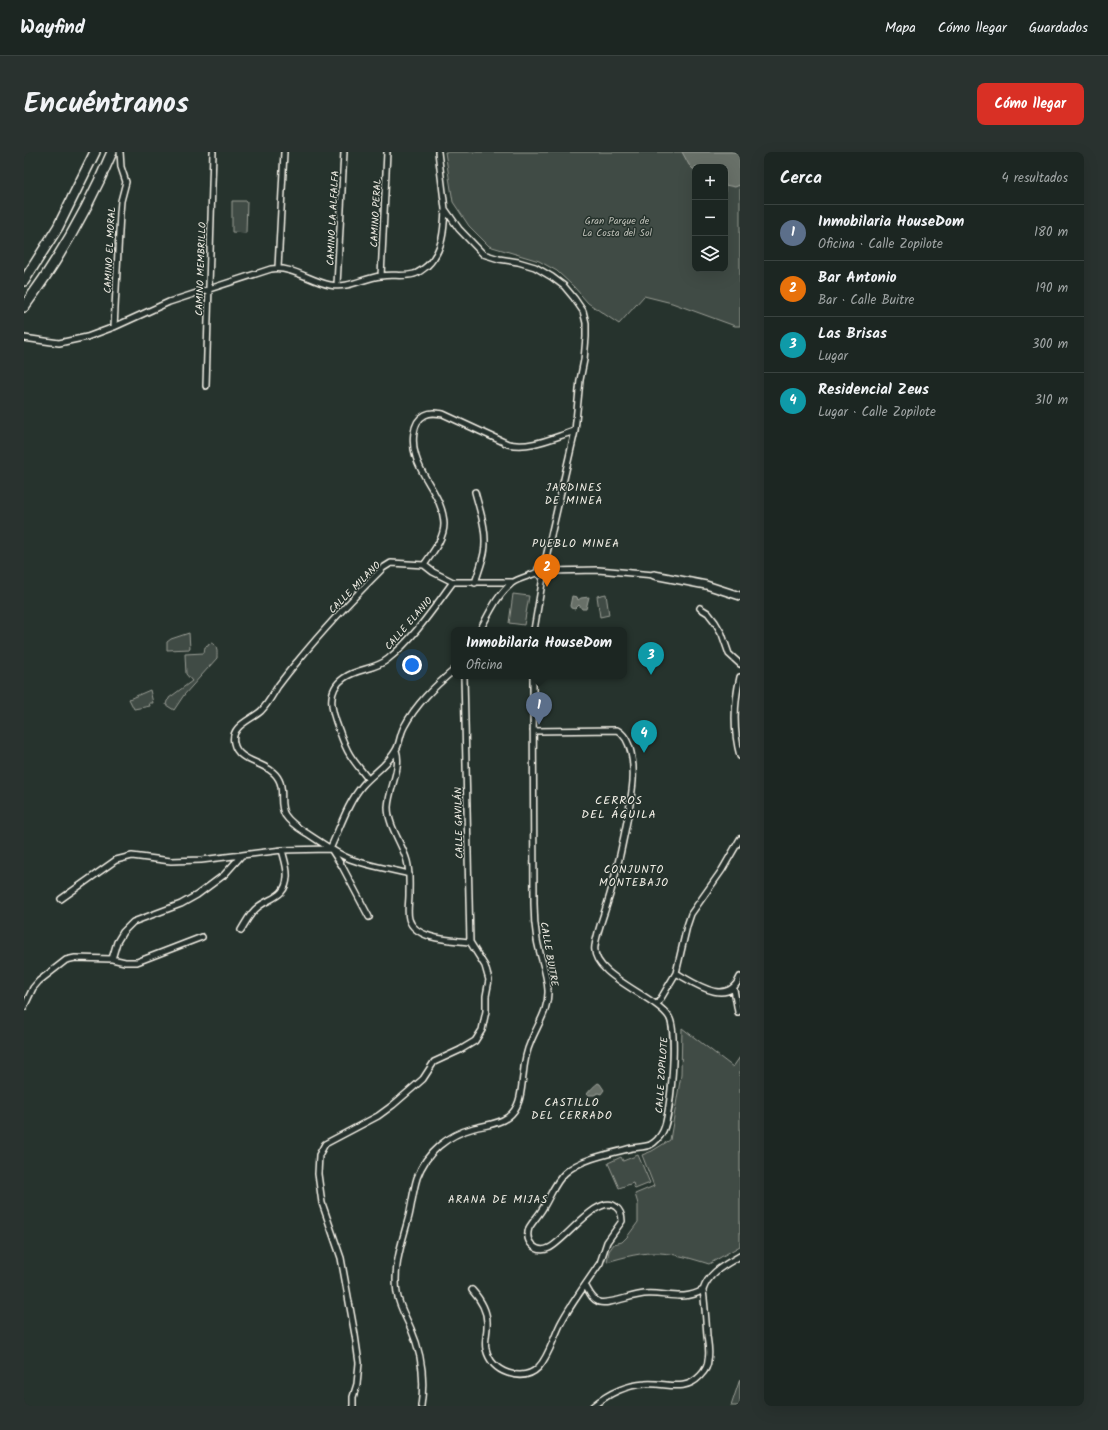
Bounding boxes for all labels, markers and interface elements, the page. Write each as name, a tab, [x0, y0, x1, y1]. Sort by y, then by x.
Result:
text: Wayfind	[20, 13, 85, 43]
text: Mapa	[885, 17, 916, 39]
text: Cómo llegar	[938, 17, 1007, 39]
text: Guardados	[1029, 17, 1088, 39]
text: Encuéntranos	[24, 82, 189, 127]
button: Cómo llegar	[977, 83, 1084, 125]
map controls	[692, 164, 728, 272]
button: +	[692, 164, 728, 200]
text: Cerca	[780, 165, 822, 192]
text: 4 resultados	[1001, 168, 1068, 189]
street label: CAMINO LA ALFALFA	[323, 170, 343, 266]
street label: CAMINO PERAL	[366, 178, 386, 248]
button: −	[692, 200, 728, 236]
street label: CAMINO EL MORAL	[100, 206, 120, 294]
text: Inmobilaria HouseDom	[818, 210, 964, 234]
park label: Gran Parque de La Costa del Sol	[582, 213, 652, 241]
street label: CAMINO MEMBRILLO	[191, 222, 211, 316]
text: 1	[791, 222, 795, 243]
text: 180 m	[1034, 222, 1068, 243]
text: Oficina · Calle Zopilote	[818, 234, 943, 255]
button: layers	[692, 236, 728, 272]
text: Bar Antonio	[818, 266, 897, 290]
text: 2	[789, 278, 797, 299]
text: 190 m	[1036, 278, 1068, 299]
text: Bar · Calle Buitre	[818, 290, 914, 311]
text: Las Brisas	[818, 322, 887, 346]
text: 3	[789, 334, 797, 355]
text: 300 m	[1032, 334, 1068, 355]
text: Lugar	[818, 346, 848, 367]
text: Residencial Zeus	[818, 378, 929, 402]
text: 4	[789, 390, 797, 411]
text: 310 m	[1034, 390, 1068, 411]
text: Lugar · Calle Zopilote	[818, 402, 936, 423]
district label: JARDINES DE MINEA	[545, 479, 603, 510]
district label: PUEBLO MINEA	[532, 535, 620, 553]
pin: 2	[534, 554, 560, 587]
street label: CALLE MILANO	[325, 558, 385, 618]
street label: CALLE ELANIO	[381, 593, 437, 654]
popup	[451, 627, 627, 679]
text: Inmobilaria HouseDom	[466, 631, 612, 655]
pin: 3	[638, 642, 664, 675]
your location	[402, 655, 422, 675]
text: Oficina	[466, 655, 503, 676]
pin: 1	[526, 692, 552, 725]
pin: 4	[631, 720, 657, 753]
street label: CALLE GAVILÁN	[450, 787, 468, 859]
district label: CERROS DEL ÁGUILA	[581, 791, 657, 824]
district label: CONJUNTO MONTEBAJO	[599, 861, 669, 892]
street label: CALLE BUITRE	[535, 921, 563, 989]
street label: CALLE ZOPILOTE	[651, 1035, 673, 1114]
district label: CASTILLO DEL CERRADO	[531, 1094, 613, 1125]
district label: ARANA DE MIJAS	[448, 1191, 548, 1209]

